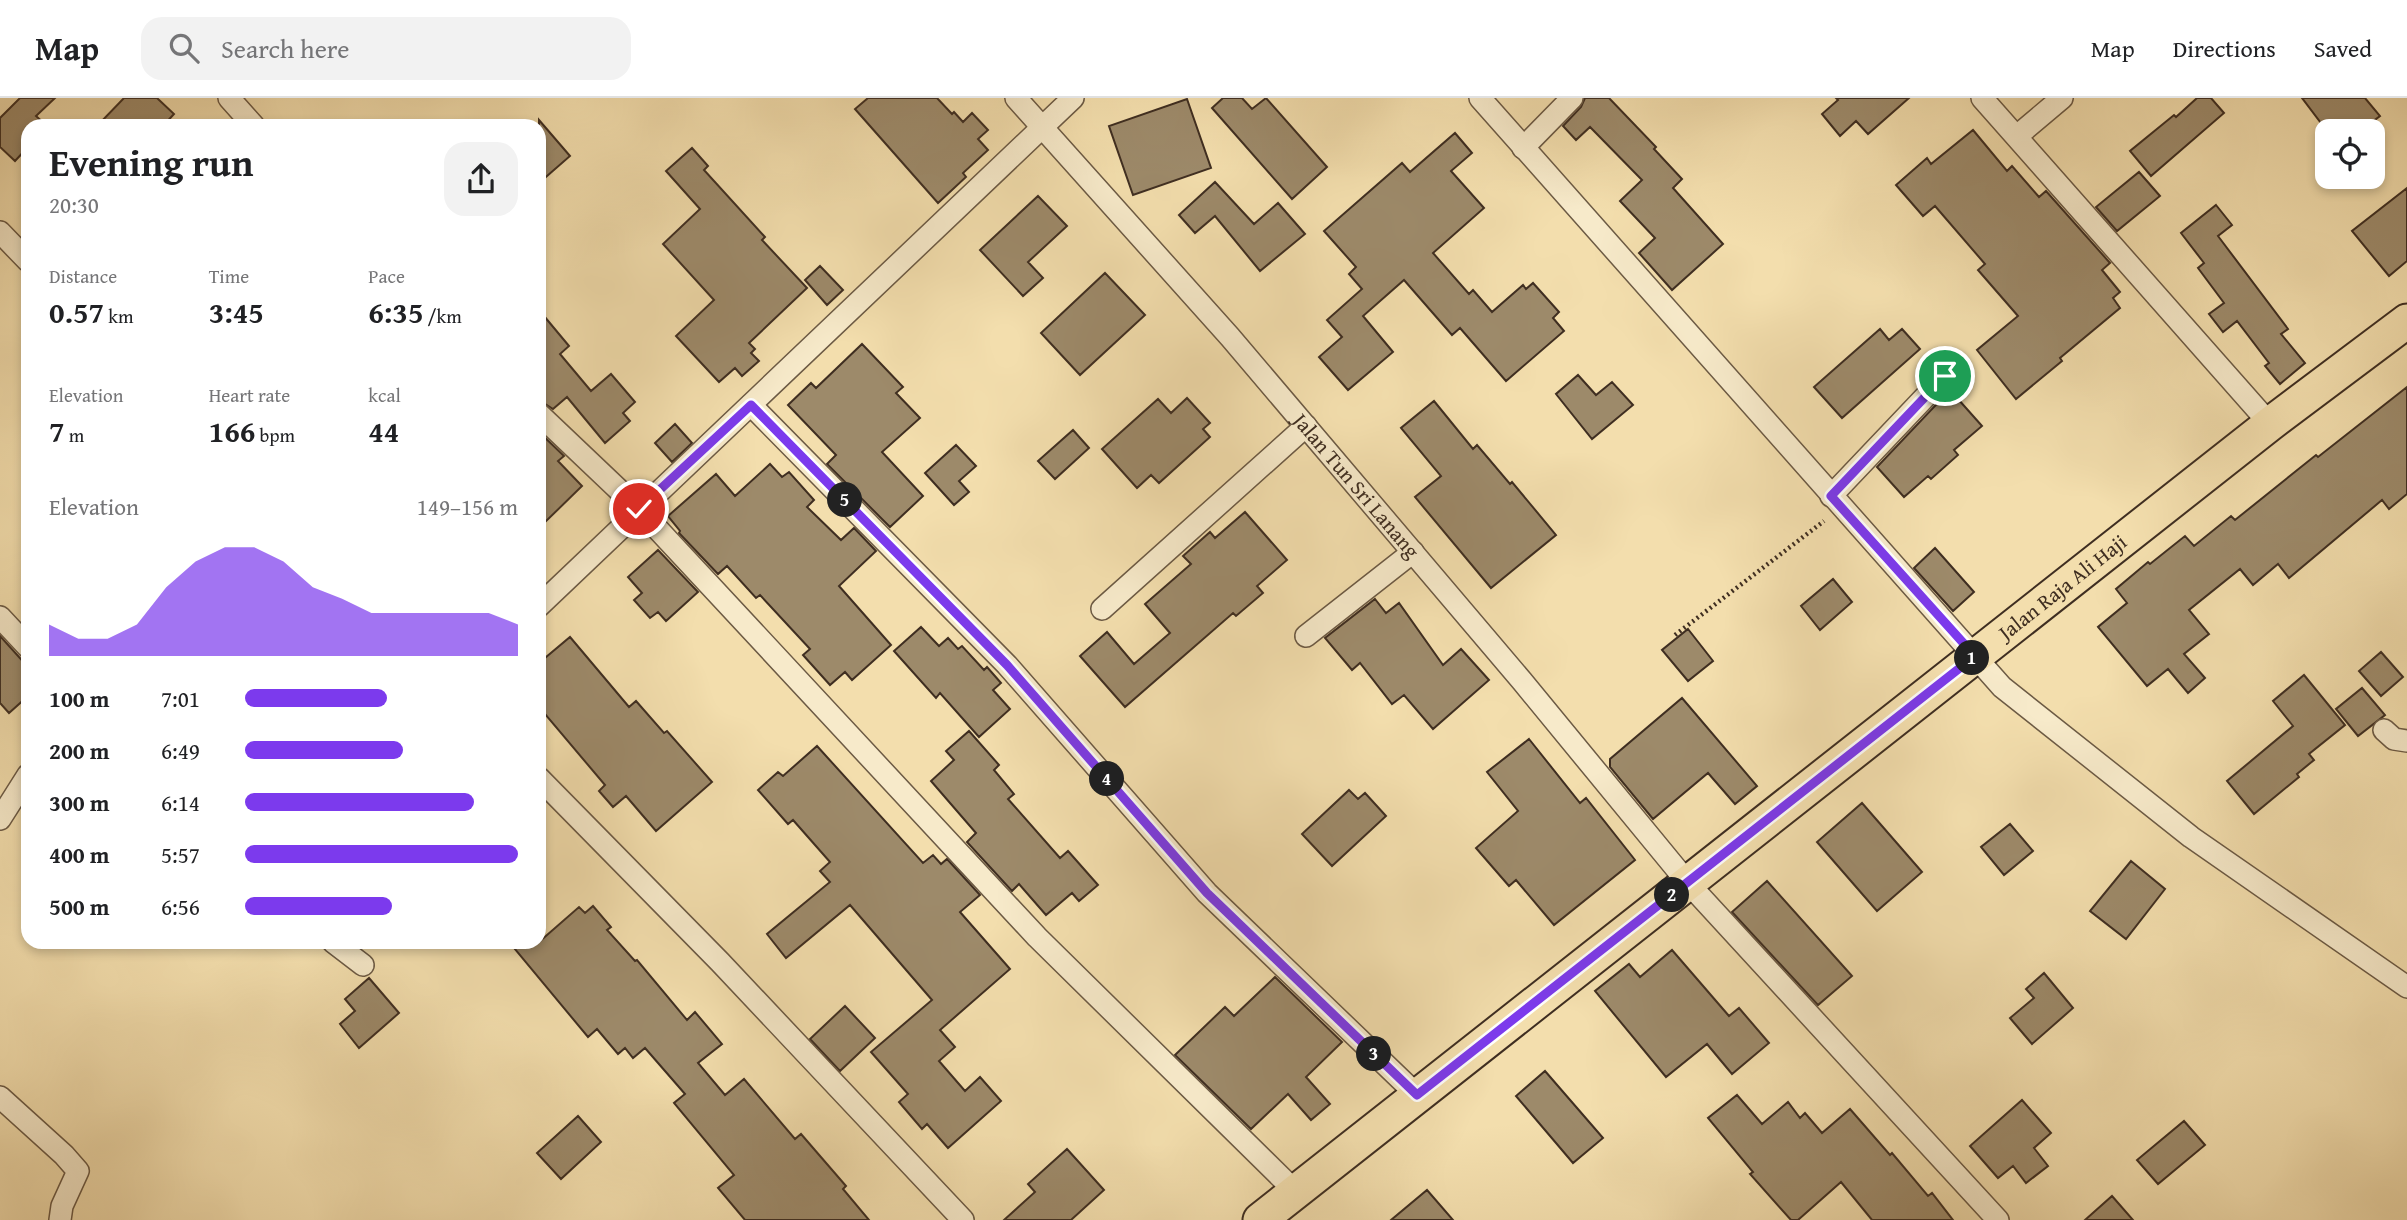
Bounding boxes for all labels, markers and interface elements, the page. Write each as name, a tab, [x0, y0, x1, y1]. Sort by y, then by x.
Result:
search box	[141, 17, 631, 80]
text: Map	[35, 24, 99, 72]
icon: search	[165, 29, 203, 67]
text: Search here	[221, 29, 349, 68]
text: Map	[2091, 31, 2135, 66]
text: Directions	[2173, 31, 2276, 66]
text: Saved	[2314, 31, 2372, 66]
map controls	[2315, 119, 2385, 189]
button: locate	[2315, 119, 2385, 189]
text: Evening run	[49, 134, 253, 190]
button: share	[444, 142, 518, 216]
text: 20:30	[49, 188, 99, 221]
text: Distance	[49, 262, 117, 290]
text: Time	[209, 262, 249, 290]
text: Pace	[368, 262, 405, 290]
text: 0.57	[49, 290, 104, 334]
text: 3:45	[209, 290, 264, 334]
text: 6:35	[368, 290, 423, 334]
text: km	[104, 302, 133, 330]
text: /km	[423, 302, 462, 330]
pin	[1915, 346, 1975, 406]
icon: arrive	[1926, 357, 1964, 395]
text: Elevation	[49, 381, 123, 409]
text: Heart rate	[209, 381, 290, 409]
text: kcal	[368, 381, 401, 409]
street label: Jalan Tun Sri Lanang	[1284, 404, 1428, 565]
text: 7	[49, 409, 65, 453]
text: 166	[209, 409, 255, 453]
text: 44	[368, 409, 399, 453]
text: m	[65, 421, 84, 449]
text: bpm	[255, 421, 295, 449]
pin	[609, 479, 669, 539]
pin: 5	[828, 482, 862, 518]
text: 5	[840, 485, 849, 513]
text: Elevation	[49, 490, 139, 523]
text: 149–156 m	[417, 490, 518, 523]
icon: check	[620, 490, 658, 528]
street label: Jalan Raja Ali Haji	[1989, 527, 2133, 649]
pin: 1	[1954, 640, 1990, 676]
text: 1	[1967, 643, 1976, 671]
text: 100 m	[49, 682, 110, 715]
text: 7:01	[161, 682, 200, 715]
text: 200 m	[49, 734, 110, 767]
text: 6:49	[161, 734, 200, 767]
pin: 4	[1090, 762, 1124, 796]
text: 4	[1102, 764, 1111, 792]
text: 300 m	[49, 786, 110, 819]
text: 6:14	[161, 786, 200, 819]
text: 400 m	[49, 838, 110, 871]
text: 5:57	[161, 838, 200, 871]
pin: 2	[1654, 878, 1690, 912]
text: 2	[1667, 880, 1676, 908]
text: 500 m	[49, 890, 110, 923]
text: 6:56	[161, 890, 200, 923]
pin: 3	[1356, 1037, 1392, 1072]
text: 3	[1369, 1039, 1378, 1067]

